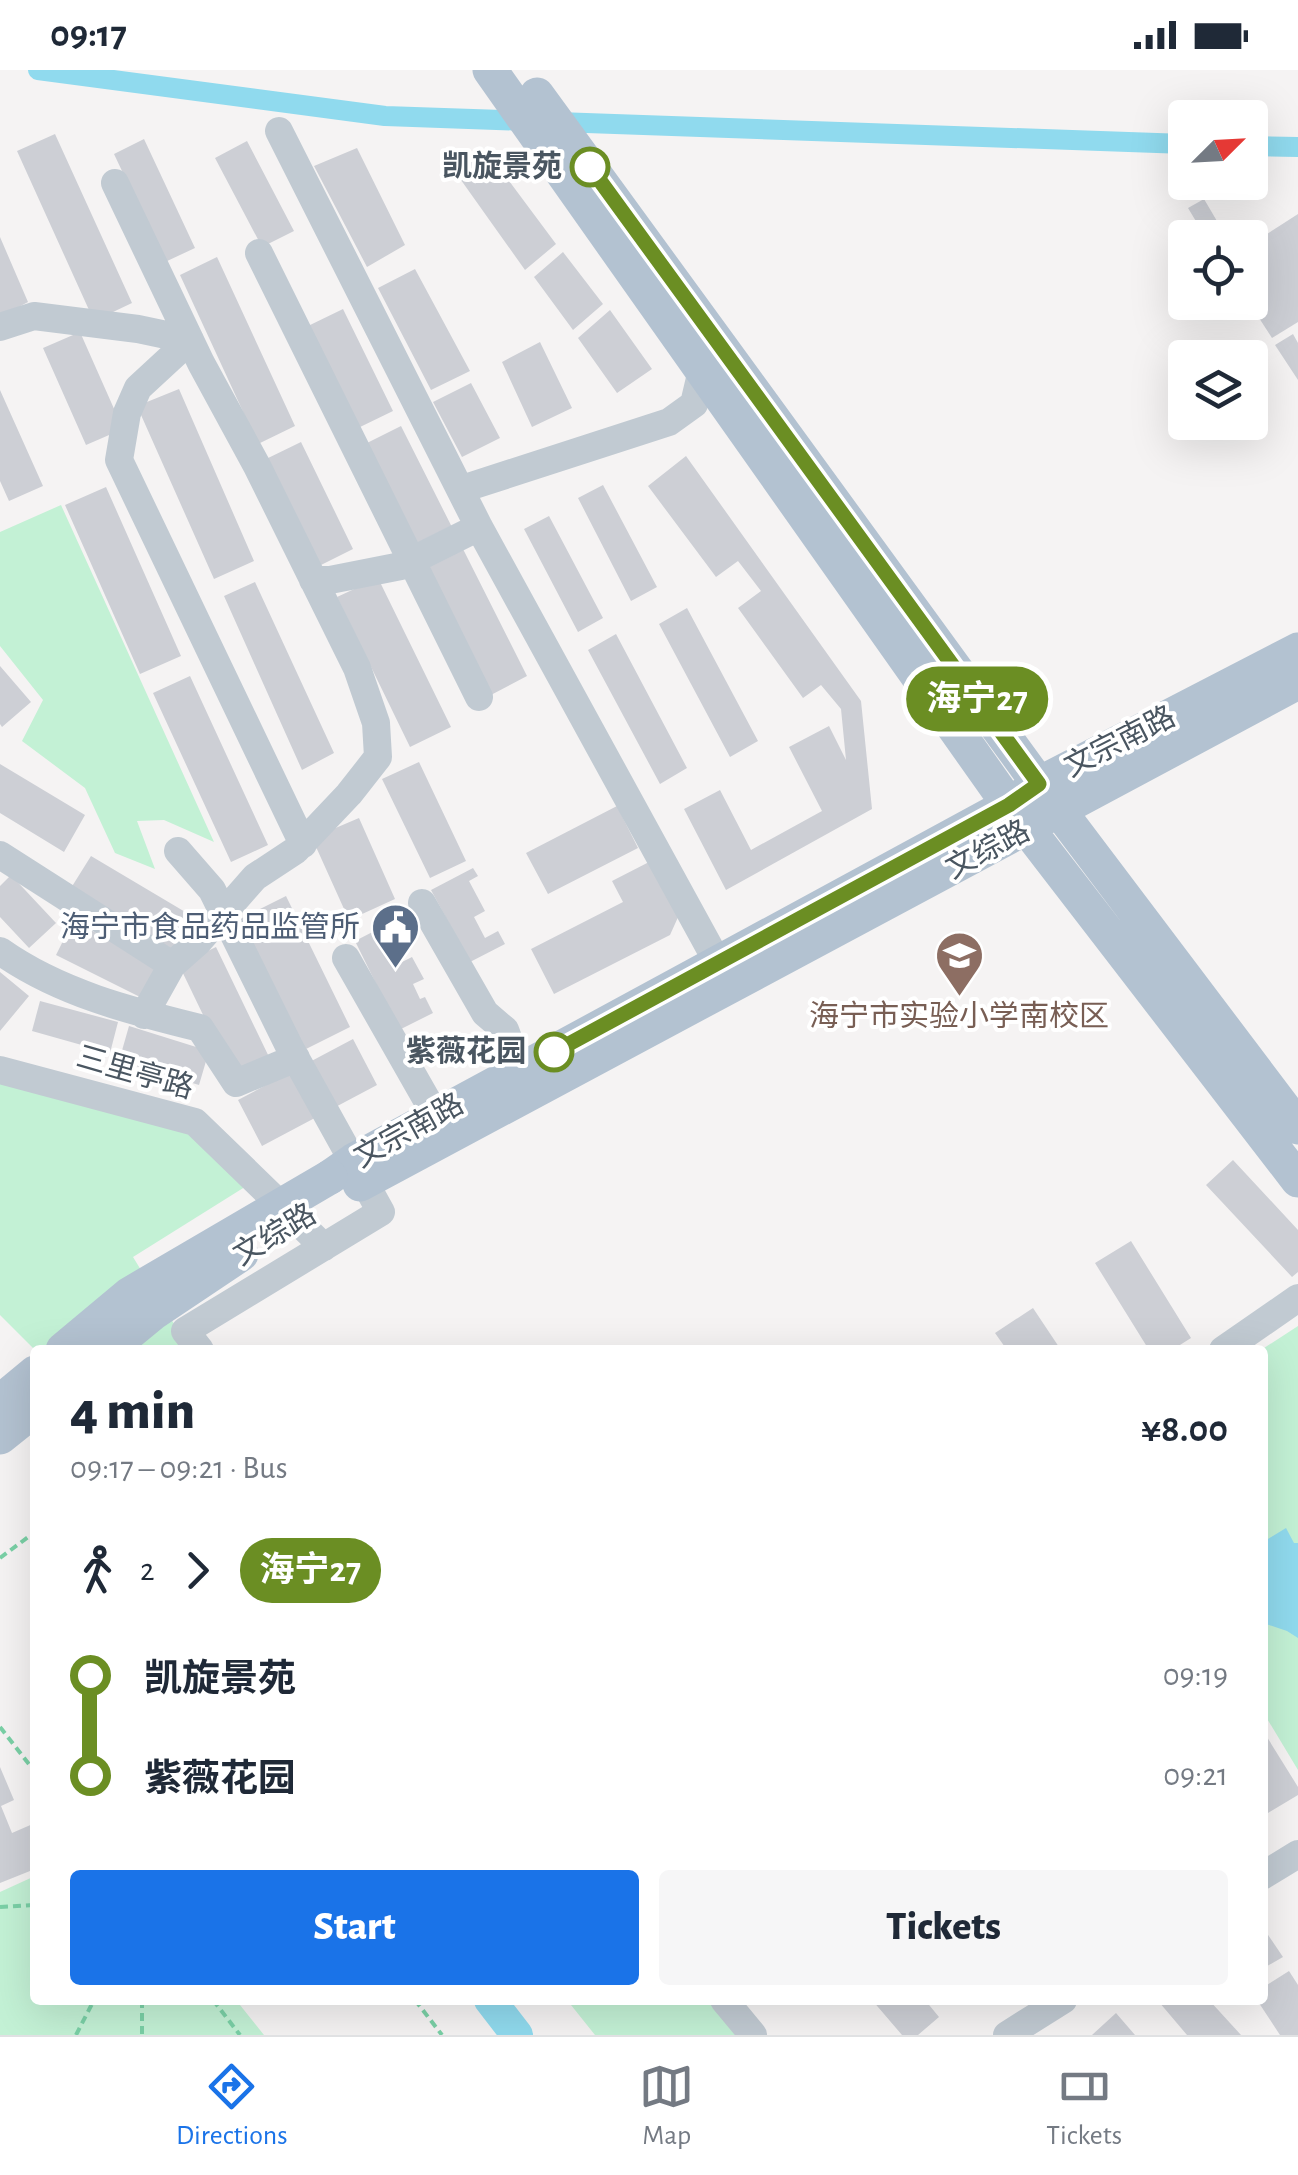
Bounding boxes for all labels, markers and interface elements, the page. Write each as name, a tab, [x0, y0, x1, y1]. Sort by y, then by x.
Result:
text: 09:17	[50, 16, 127, 54]
north arrow	[1168, 100, 1268, 200]
map controls	[1168, 100, 1268, 440]
marker: 凯旋景苑	[571, 148, 609, 186]
place label: 凯旋景苑	[442, 150, 562, 182]
button: locate	[1168, 220, 1268, 320]
button: layers	[1168, 340, 1268, 440]
line badge: 海宁27	[907, 666, 1047, 732]
text: 海宁27	[926, 682, 1028, 717]
street label: 文宗南路	[1059, 700, 1180, 783]
street label: 文综路	[940, 814, 1035, 884]
public building icon: 海宁市食品药品监管所	[369, 902, 421, 970]
place label: 海宁市食品药品监管所	[60, 911, 360, 943]
school or university icon: 海宁市实验小学南校区	[933, 930, 985, 998]
place label: 海宁市实验小学南校区	[809, 1000, 1109, 1032]
marker: 紫薇花园	[535, 1033, 573, 1071]
place label: 紫薇花园	[406, 1035, 526, 1067]
street label: 三里亭路	[73, 1040, 197, 1104]
street label: 文宗南路	[348, 1087, 469, 1173]
street label: 文综路	[228, 1197, 321, 1271]
text: 4 min	[70, 1384, 195, 1439]
text: ¥8.00	[1141, 1411, 1228, 1449]
text: 09:17 – 09:21 · Bus	[70, 1452, 287, 1484]
icon: walk	[70, 1543, 125, 1598]
icon: forward	[170, 1543, 225, 1598]
text: 海宁27	[260, 1553, 361, 1588]
text: 2	[140, 1554, 155, 1586]
text: 09:19	[1163, 1659, 1228, 1691]
text: 凯旋景苑	[144, 1661, 296, 1699]
text: 09:21	[1163, 1759, 1228, 1791]
text: 紫薇花园	[144, 1761, 296, 1799]
button: Start	[70, 1870, 639, 1985]
button: Tickets	[659, 1870, 1228, 1985]
tab: Directions	[176, 2059, 288, 2153]
tab: Map	[639, 2059, 694, 2153]
tab: Tickets	[1046, 2059, 1122, 2153]

